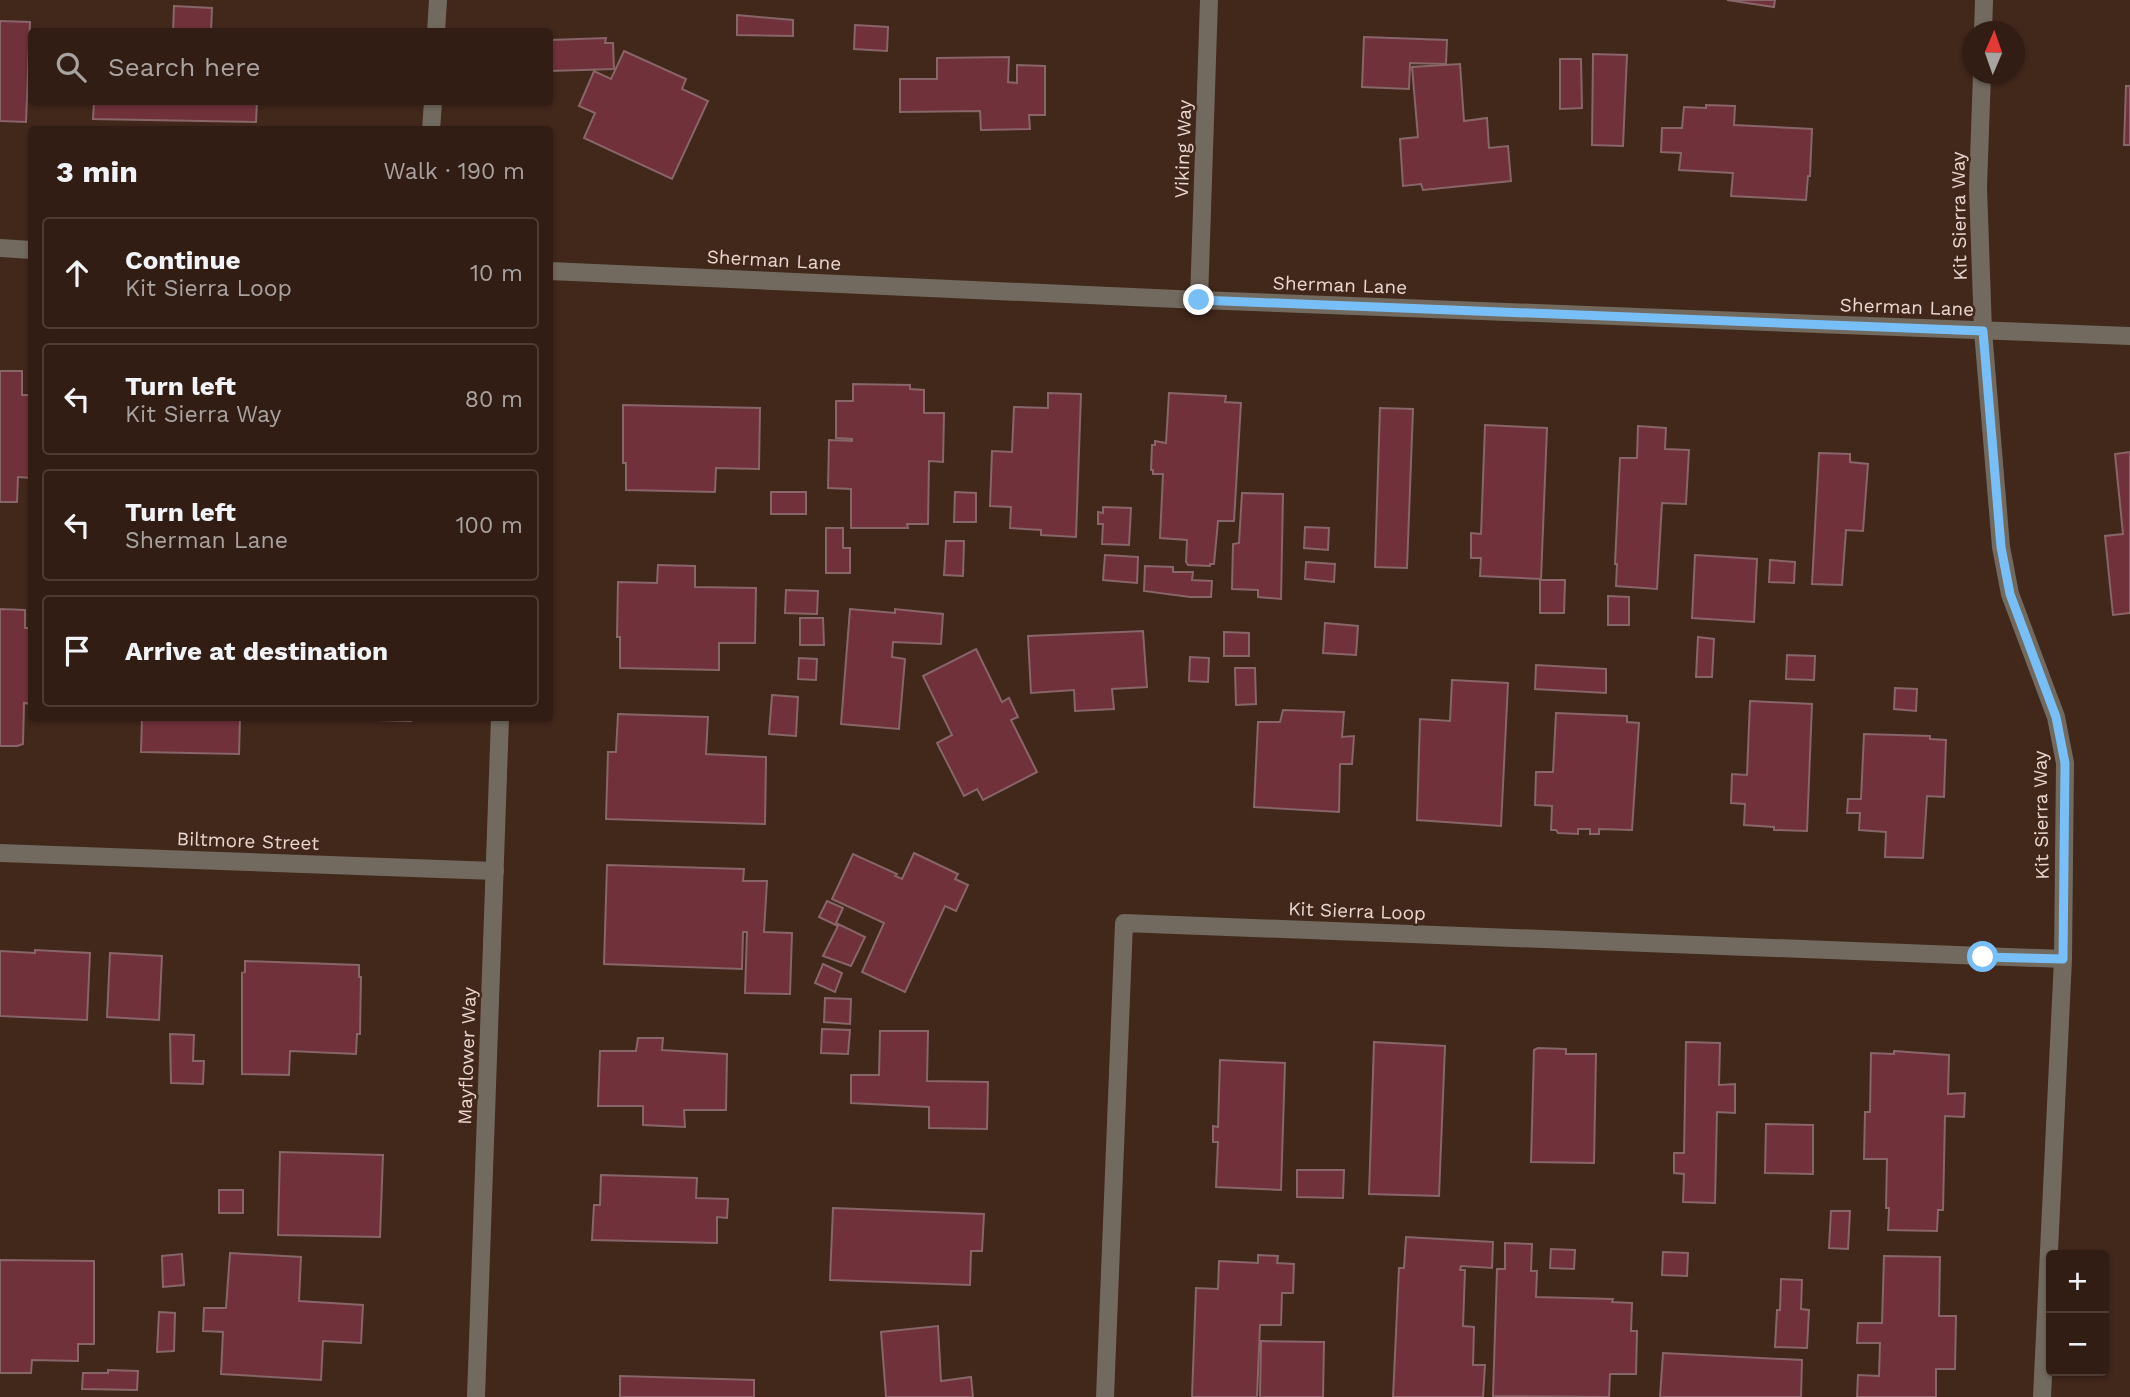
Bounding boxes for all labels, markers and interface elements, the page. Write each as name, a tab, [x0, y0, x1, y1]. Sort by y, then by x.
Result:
north arrow	[1962, 21, 2025, 84]
search box	[28, 28, 553, 105]
icon: search	[52, 48, 90, 86]
text: Search here	[108, 52, 260, 82]
street label: Viking Way	[1170, 99, 1196, 199]
street label: Kit Sierra Way	[1946, 151, 1972, 281]
text: 3 min	[56, 154, 138, 189]
text: Walk · 190 m	[384, 158, 525, 185]
text: Continue	[125, 245, 241, 275]
street label: Sherman Lane	[706, 245, 842, 275]
icon: ahead	[58, 254, 96, 292]
text: 10 m	[470, 260, 523, 287]
street label: Sherman Lane	[1272, 271, 1408, 299]
text: Kit Sierra Loop	[125, 275, 292, 302]
route end	[1183, 284, 1214, 315]
street label: Sherman Lane	[1839, 293, 1975, 321]
text: Turn left	[125, 371, 236, 401]
icon: left	[58, 380, 96, 418]
text: 80 m	[465, 386, 523, 413]
text: Kit Sierra Way	[125, 401, 281, 428]
text: Turn left	[125, 497, 236, 527]
icon: left	[58, 506, 96, 544]
text: 100 m	[456, 512, 523, 539]
text: Sherman Lane	[125, 527, 288, 554]
icon: arrive	[58, 632, 96, 670]
text: Arrive at destination	[125, 636, 388, 666]
street label: Kit Sierra Way	[2028, 750, 2054, 880]
street label: Biltmore Street	[176, 827, 320, 855]
street label: Kit Sierra Loop	[1288, 897, 1426, 925]
route start	[1967, 941, 1998, 972]
street label: Mayflower Way	[453, 987, 481, 1125]
map controls	[2046, 1250, 2109, 1376]
button: +	[2046, 1250, 2109, 1313]
button: −	[2046, 1313, 2109, 1376]

